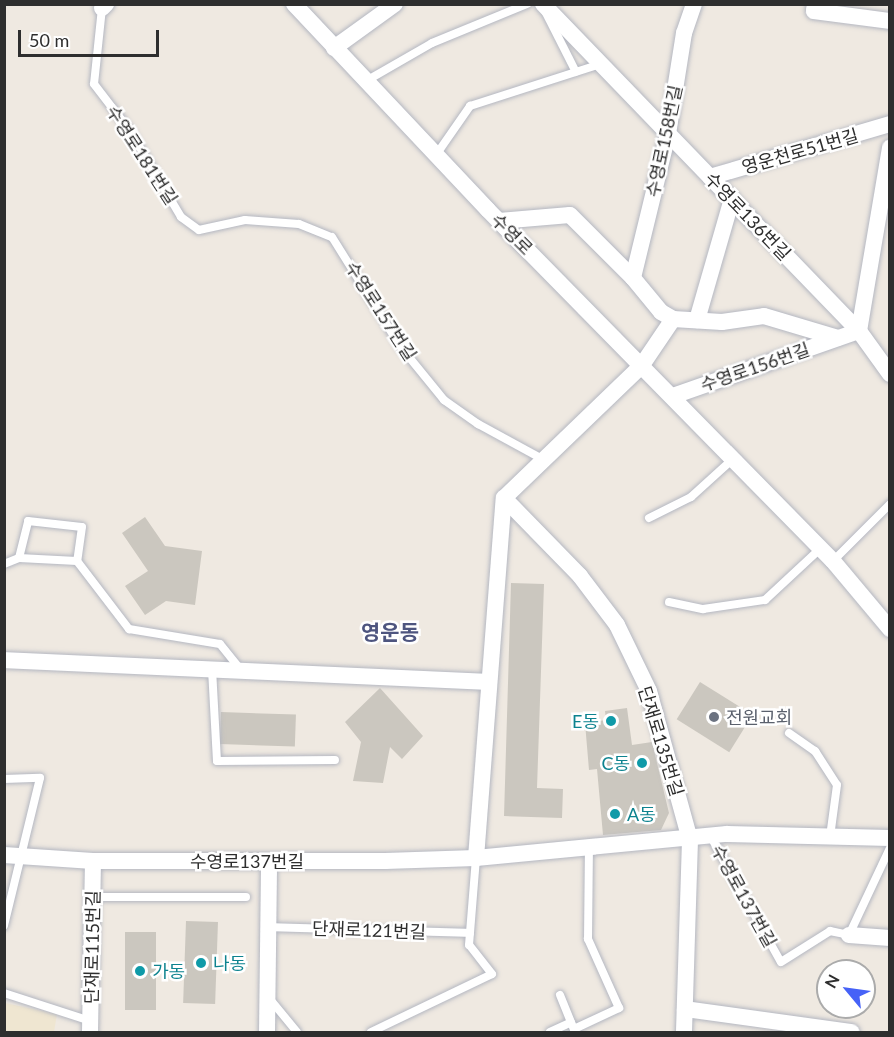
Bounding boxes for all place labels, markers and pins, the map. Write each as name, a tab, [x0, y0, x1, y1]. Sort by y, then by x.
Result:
place label: 전원교회	[726, 706, 792, 728]
place label: E동	[572, 710, 599, 732]
marker: 전원교회	[707, 710, 721, 724]
marker: E동	[604, 714, 618, 728]
place label: C동	[601, 752, 630, 774]
marker: C동	[635, 756, 649, 770]
place label: A동	[627, 803, 656, 825]
marker: A동	[608, 807, 622, 821]
place label: 나동	[213, 952, 246, 974]
marker: 나동	[194, 956, 208, 970]
place label: 가동	[152, 960, 185, 982]
marker: 가동	[133, 964, 147, 978]

